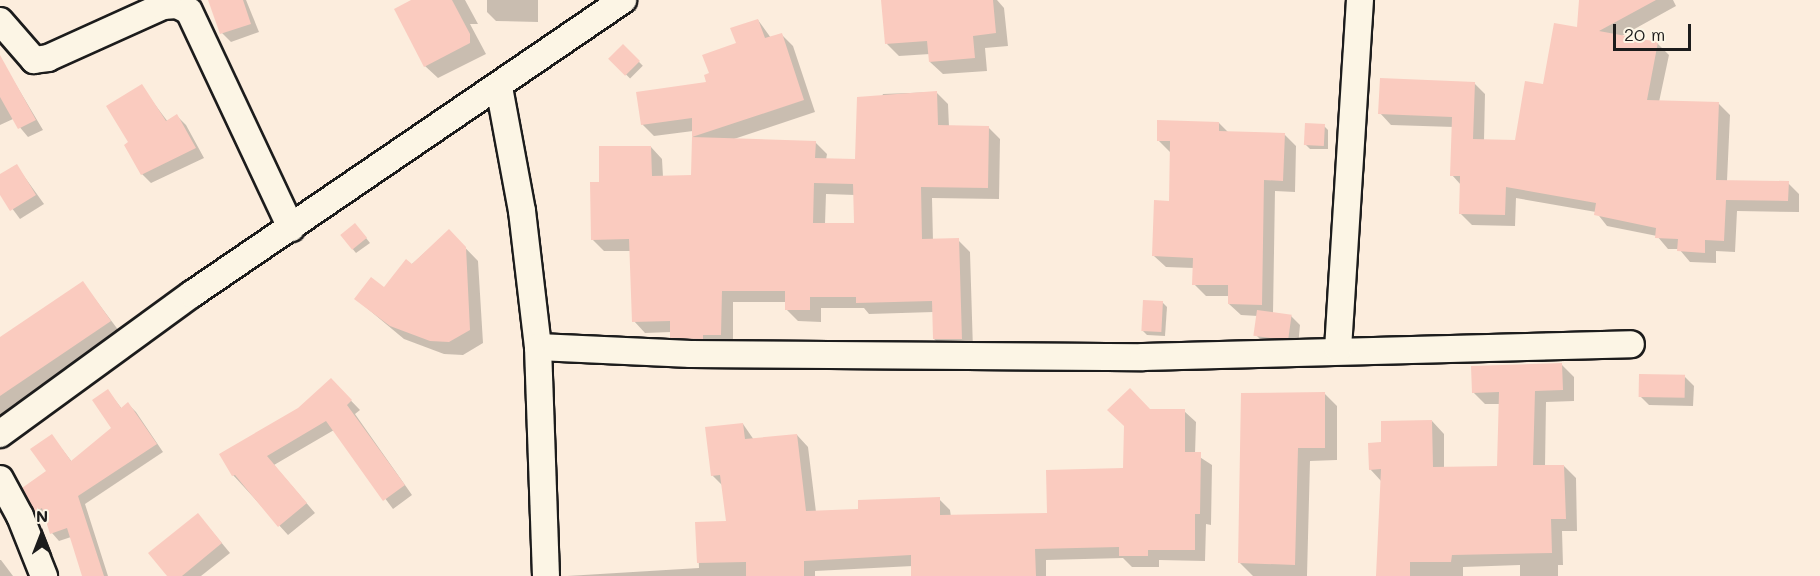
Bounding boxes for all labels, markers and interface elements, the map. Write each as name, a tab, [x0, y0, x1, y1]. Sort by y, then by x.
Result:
scale bar	[1616, 12, 1694, 50]
text: 20 m	[1624, 22, 1665, 46]
north arrow	[12, 504, 72, 564]
text: N	[36, 505, 48, 526]

